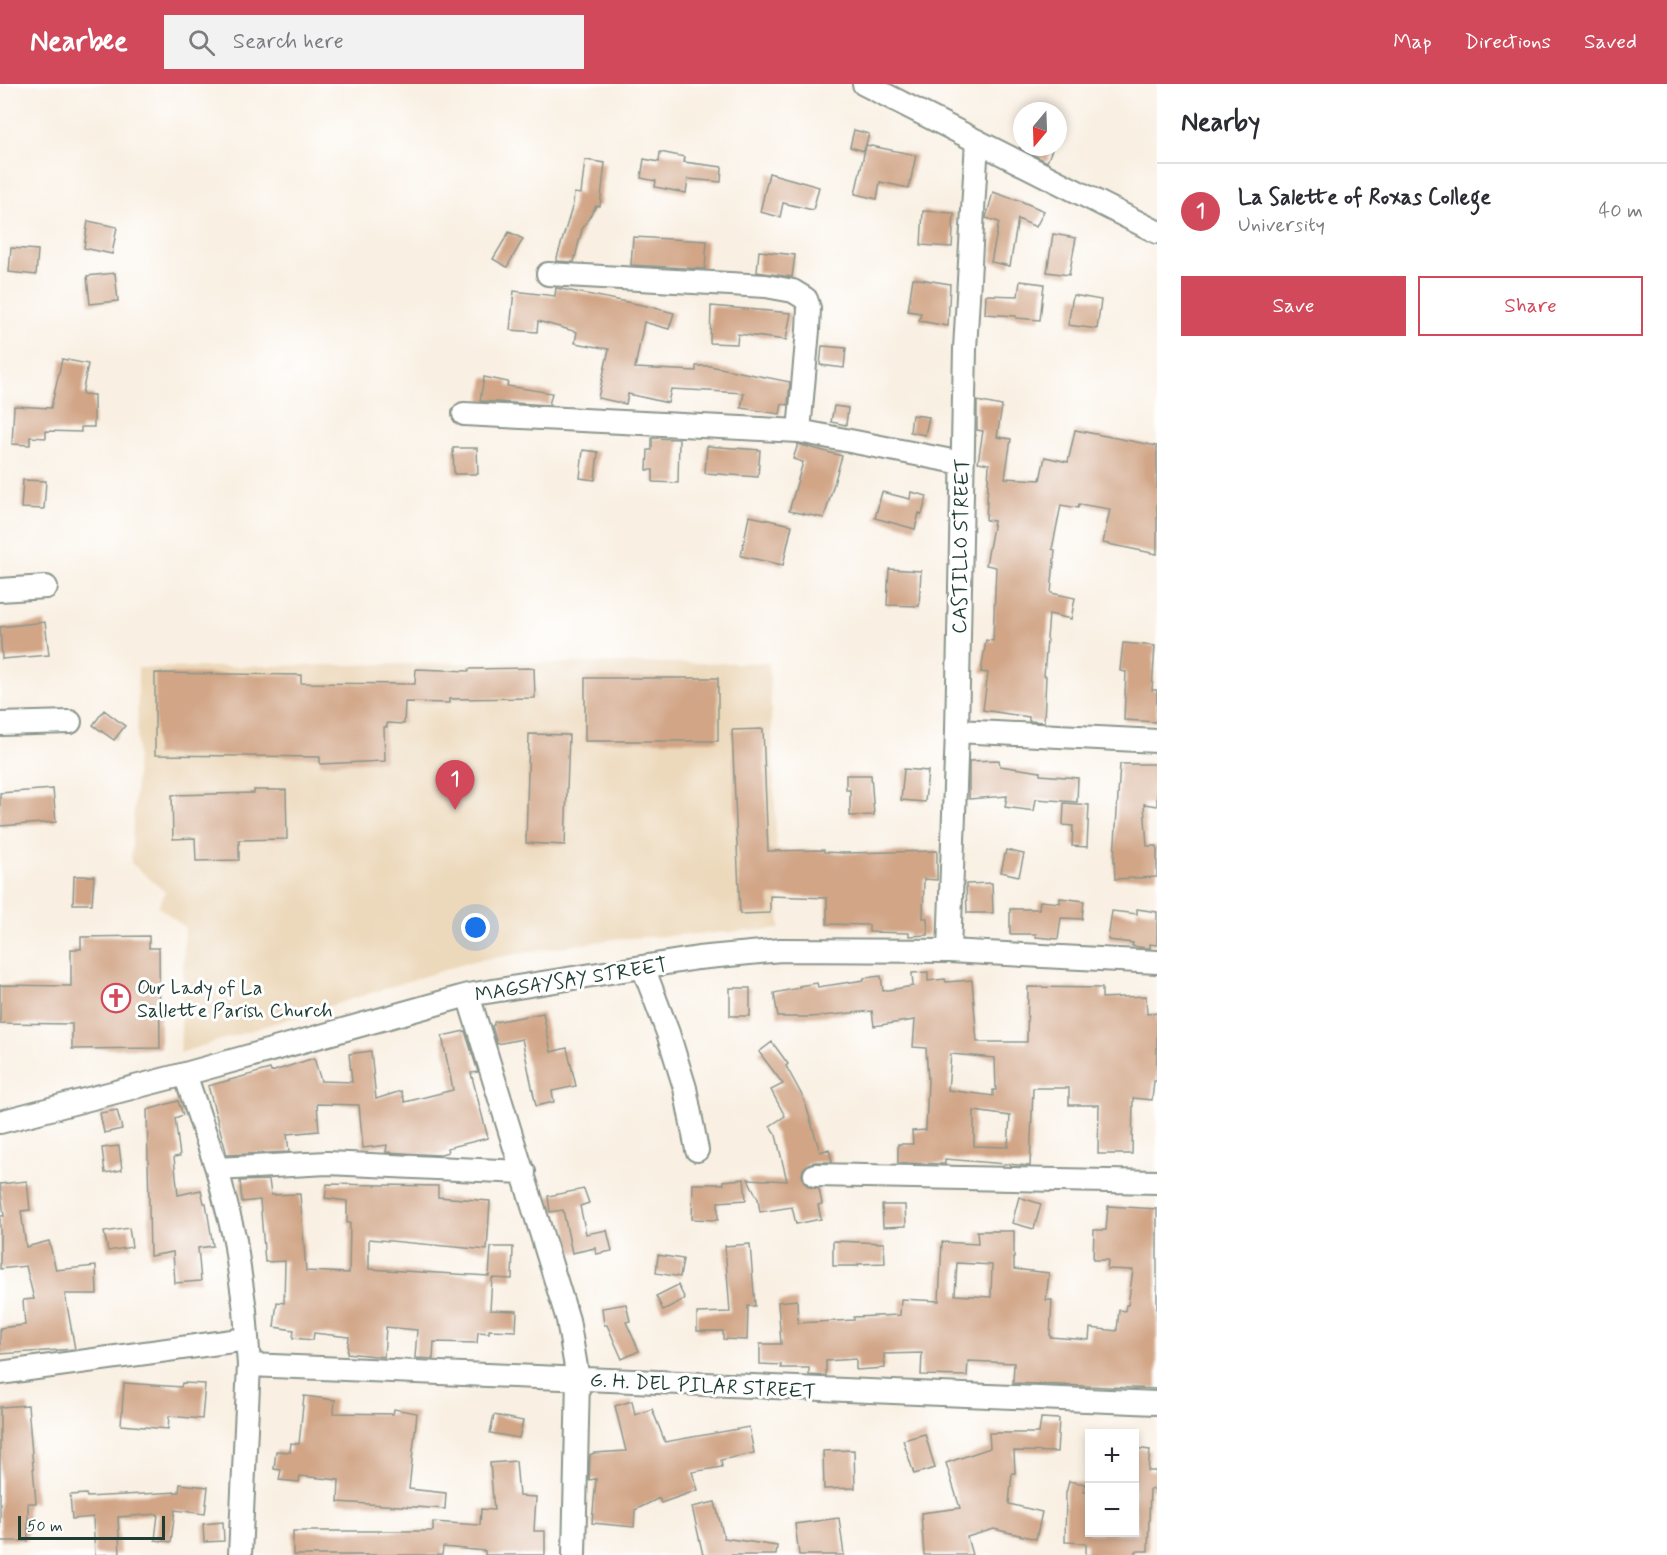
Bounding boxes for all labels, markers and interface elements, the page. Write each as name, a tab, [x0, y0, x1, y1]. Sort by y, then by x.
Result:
search box	[164, 15, 584, 69]
text: Nearbee	[30, 24, 128, 61]
icon: search	[185, 26, 218, 59]
text: Search here	[233, 28, 344, 56]
text: Map	[1393, 28, 1432, 56]
text: Directions	[1465, 28, 1551, 56]
text: Saved	[1584, 28, 1637, 56]
north arrow	[1013, 102, 1067, 156]
text: Nearby	[1181, 106, 1260, 140]
text: La Salette of Roxas College	[1238, 184, 1491, 212]
text: 1	[1196, 198, 1205, 225]
text: 40 m	[1599, 198, 1643, 225]
text: University	[1238, 212, 1325, 239]
button: Save	[1181, 276, 1406, 336]
button: Share	[1418, 276, 1643, 336]
street label: CASTILLO STREET	[946, 458, 977, 634]
pin: 1	[436, 760, 474, 810]
your location	[461, 913, 490, 942]
street label: MAGSAYSAY STREET	[473, 952, 669, 1009]
place label: Our Lady of La Sallette Parish Church	[137, 975, 333, 1025]
church icon: Our Lady of La Sallette Parish Church	[100, 982, 132, 1014]
street label: G. H. DEL PILAR STREET	[589, 1367, 817, 1406]
map controls	[1085, 1429, 1139, 1537]
button: +	[1085, 1429, 1139, 1483]
button: −	[1085, 1483, 1139, 1537]
scale bar	[18, 1513, 165, 1540]
text: 50 m	[27, 1516, 63, 1537]

